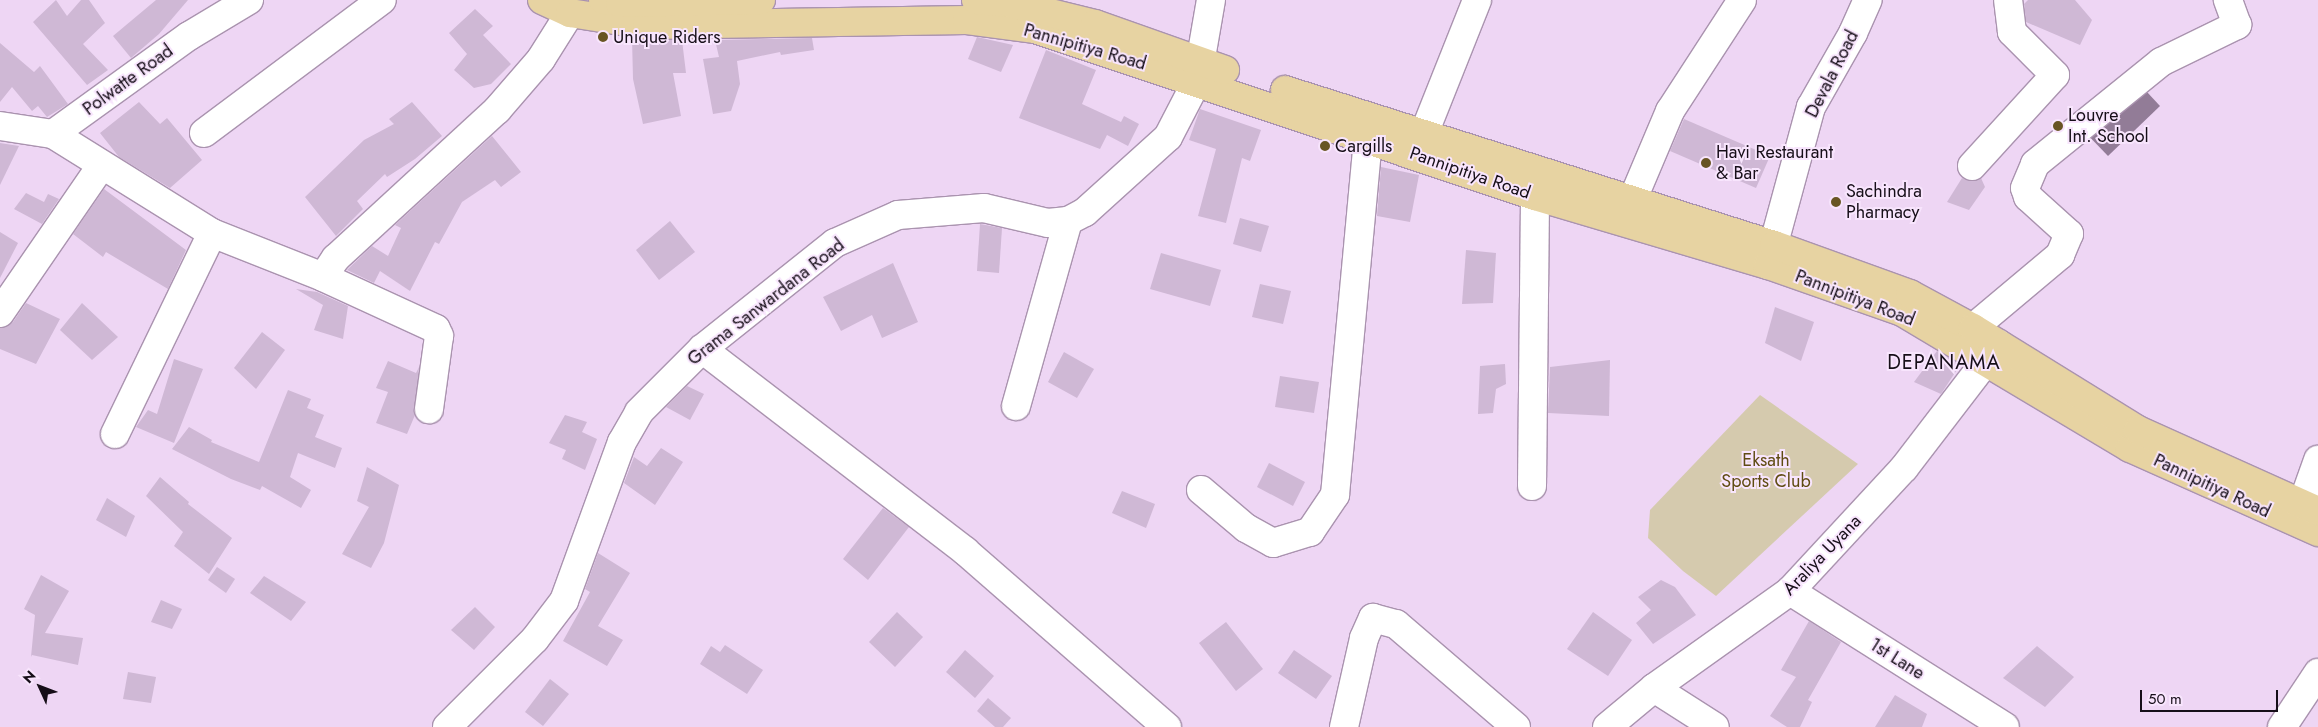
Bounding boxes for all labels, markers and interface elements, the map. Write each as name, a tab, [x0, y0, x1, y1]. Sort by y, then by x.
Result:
street label: Pannipitiya Road	[1021, 19, 1149, 75]
place label: Unique Riders	[613, 26, 720, 48]
street label: Devala Road	[1801, 27, 1863, 121]
marker: Unique Riders	[597, 31, 609, 43]
street label: Polwatte Road	[79, 40, 177, 120]
place label: Louvre Int. School	[2068, 105, 2149, 148]
marker: Louvre Int. School	[2052, 120, 2064, 132]
place label: Cargills	[1335, 135, 1392, 157]
marker: Cargills	[1319, 140, 1331, 152]
street label: Pannipitiya Road	[1407, 142, 1533, 204]
place label: Havi Restaurant & Bar	[1716, 142, 1833, 184]
marker: Havi Restaurant & Bar	[1700, 157, 1712, 169]
place label: Sachindra Pharmacy	[1846, 181, 1922, 223]
marker: Sachindra Pharmacy	[1830, 196, 1842, 208]
street label: Grama Sanwardana Road	[683, 234, 849, 370]
street label: Pannipitiya Road	[1792, 265, 1918, 331]
district label: DEPANAMA	[1886, 350, 2002, 374]
park label: Eksath Sports Club	[1721, 450, 1811, 492]
street label: Pannipitiya Road	[2150, 450, 2274, 522]
street label: Araliya Uyana	[1778, 510, 1866, 600]
street label: 1st Lane	[1866, 634, 1928, 684]
north arrow	[15, 662, 65, 712]
text: N	[18, 666, 40, 688]
scale bar	[2143, 680, 2280, 712]
text: 50 m	[2148, 688, 2182, 710]

